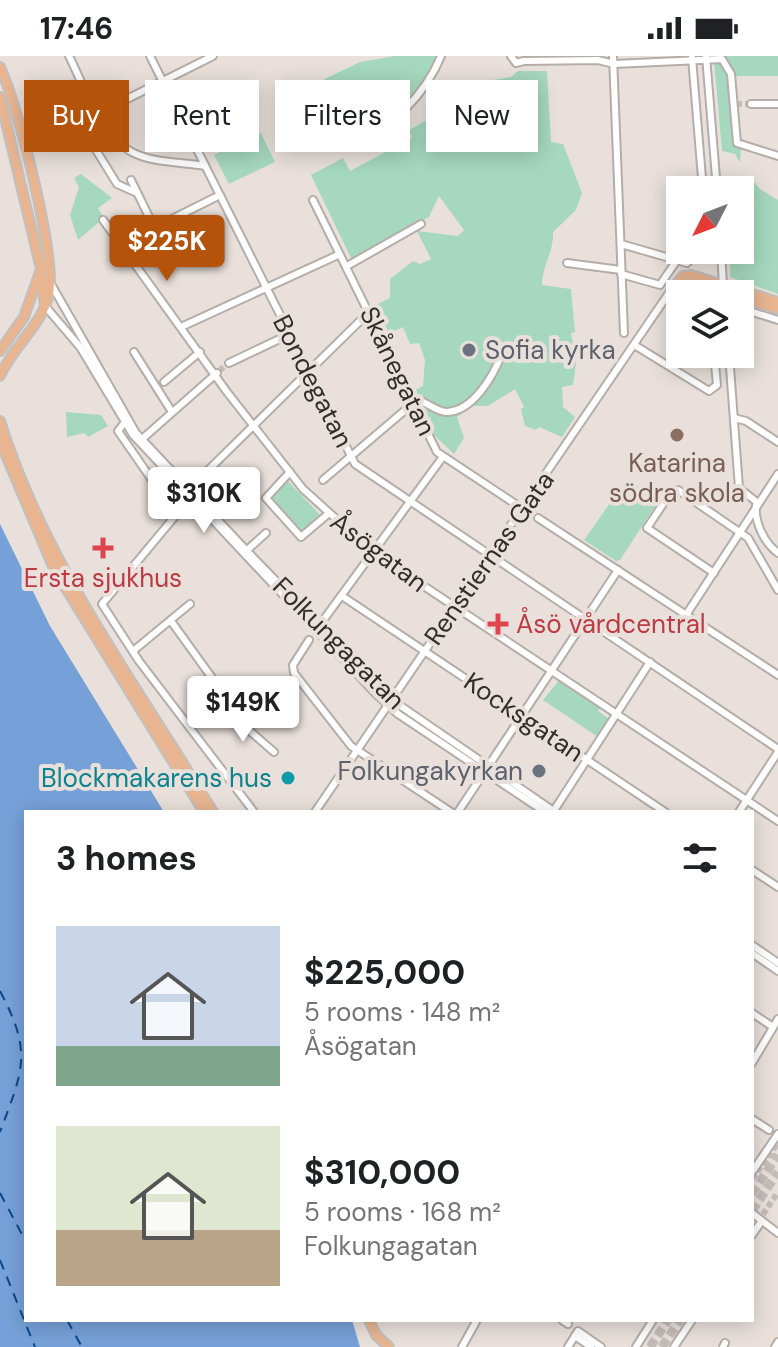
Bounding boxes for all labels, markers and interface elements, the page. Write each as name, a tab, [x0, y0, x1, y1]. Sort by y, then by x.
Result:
text: 17:46	[40, 9, 113, 48]
chip: Buy	[24, 80, 129, 152]
chip: Rent	[145, 80, 259, 152]
chip: Filters	[275, 80, 410, 152]
chip: New	[426, 80, 538, 152]
north arrow	[666, 176, 754, 264]
map controls	[666, 176, 754, 368]
pin: $225K	[111, 215, 223, 283]
text: $225K	[128, 224, 206, 258]
button: layers	[666, 280, 754, 368]
street label: Skånegatan	[352, 301, 444, 441]
street label: Bondegatan	[265, 309, 361, 453]
place label: Sofia kyrka	[485, 333, 616, 367]
marker: Sofia kyrka	[460, 341, 478, 359]
marker: Katarina södra skola	[668, 426, 686, 444]
place label: Katarina södra skola	[609, 446, 745, 510]
street label: Renstiernas Gata	[416, 464, 562, 652]
pin: $310K	[148, 467, 260, 535]
text: $310K	[166, 476, 242, 510]
street label: Åsögatan	[324, 504, 434, 600]
marker: Ersta sjukhus	[92, 537, 114, 559]
place label: Ersta sjukhus	[24, 561, 182, 595]
street label: Folkungagatan	[266, 570, 412, 716]
place label: Åsö vårdcentral	[516, 607, 706, 641]
marker: Åsö vårdcentral	[487, 613, 509, 635]
street label: Kocksgatan	[457, 664, 591, 770]
pin: $149K	[187, 676, 299, 744]
text: $149K	[205, 685, 281, 719]
place label: Folkungakyrkan	[338, 754, 523, 788]
place label: Blockmakarens hus	[41, 761, 272, 795]
marker: Folkungakyrkan	[530, 762, 548, 780]
marker: Blockmakarens hus	[279, 769, 297, 787]
text: 3 homes	[56, 836, 197, 881]
icon: filters	[678, 836, 722, 880]
text: $225,000	[304, 950, 465, 995]
icon: home	[120, 958, 216, 1054]
text: 5 rooms · 148 m²	[304, 995, 500, 1029]
text: Åsögatan	[304, 1029, 417, 1063]
text: $310,000	[304, 1150, 460, 1195]
icon: home	[120, 1158, 216, 1254]
text: 5 rooms · 168 m²	[304, 1195, 501, 1229]
text: Folkungagatan	[304, 1229, 478, 1263]

